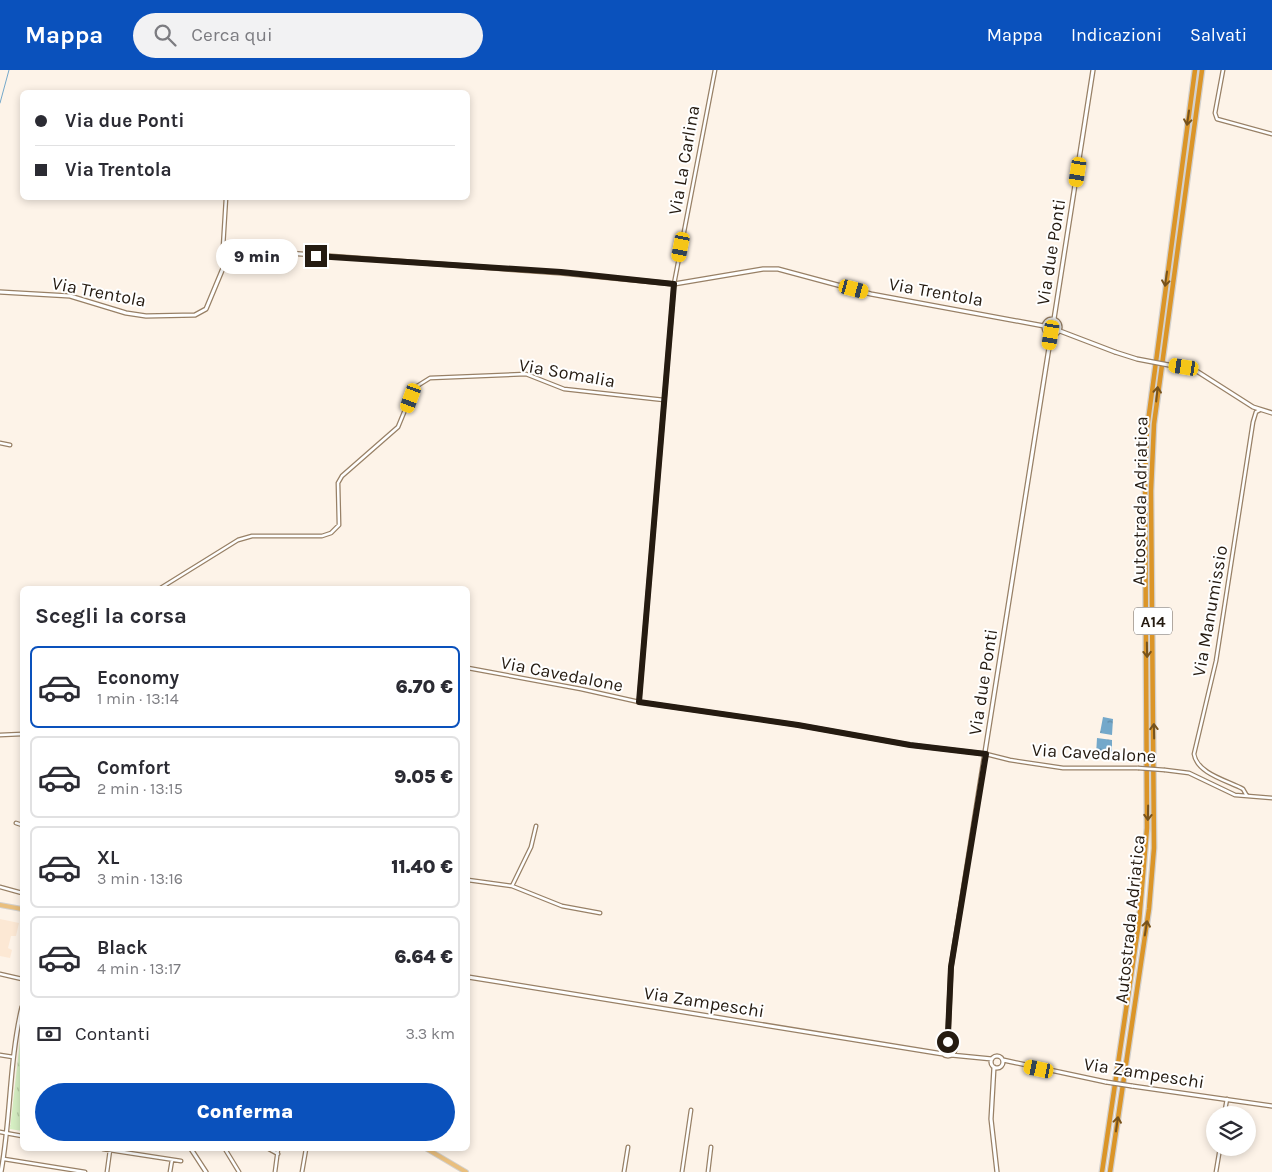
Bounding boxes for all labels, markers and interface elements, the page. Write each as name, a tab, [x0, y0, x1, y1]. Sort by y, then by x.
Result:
search box	[133, 13, 483, 58]
text: Mappa	[25, 21, 103, 49]
icon: search	[151, 21, 179, 49]
text: Cerca qui	[191, 24, 273, 46]
text: Mappa	[987, 24, 1043, 46]
text: Indicazioni	[1071, 24, 1162, 46]
text: Salvati	[1190, 24, 1247, 46]
street label: Via La Carlina	[664, 103, 704, 217]
text: Via due Ponti	[65, 110, 184, 132]
one-way arrow	[1183, 110, 1193, 126]
car	[1068, 156, 1087, 188]
text: Via Trentola	[65, 159, 172, 181]
street label: Via due Ponti	[1032, 197, 1070, 307]
car	[670, 231, 691, 263]
callout: 9 min	[216, 238, 298, 274]
route end	[305, 245, 327, 267]
text: 9 min	[234, 247, 280, 266]
one-way arrow	[1161, 271, 1171, 287]
street label: Via Trentola	[50, 272, 148, 312]
street label: Via Trentola	[887, 273, 985, 311]
car	[837, 278, 870, 300]
car	[1041, 319, 1060, 351]
street label: Via Somalia	[517, 354, 617, 392]
car	[1168, 357, 1199, 377]
car	[398, 381, 423, 415]
one-way arrow	[1152, 386, 1162, 402]
street label: Autostrada Adriatica	[1128, 416, 1152, 586]
street label: Via Manumissio	[1188, 544, 1232, 678]
text: Scegli la corsa	[35, 603, 187, 629]
road number: A14	[1134, 608, 1172, 634]
street label: Via due Ponti	[964, 627, 1002, 737]
one-way arrow	[1142, 642, 1151, 658]
street label: Via Cavedalone	[499, 651, 625, 697]
icon: car	[37, 665, 82, 710]
text: Economy	[97, 667, 179, 689]
text: 6.70 €	[396, 676, 453, 698]
text: 1 min · 13:14	[97, 689, 179, 708]
one-way arrow	[1149, 724, 1159, 740]
street label: Via Cavedalone	[1031, 739, 1157, 767]
icon: car	[37, 755, 82, 800]
text: Comfort	[97, 757, 171, 779]
text: 9.05 €	[394, 766, 453, 788]
text: 2 min · 13:15	[97, 779, 183, 798]
one-way arrow	[1143, 804, 1153, 821]
street label: Autostrada Adriatica	[1110, 834, 1150, 1004]
icon: car	[37, 845, 82, 890]
text: XL	[97, 847, 119, 869]
text: 11.40 €	[391, 856, 453, 878]
text: 3 min · 13:16	[97, 869, 183, 888]
one-way arrow	[1141, 921, 1151, 937]
icon: car	[37, 935, 82, 980]
text: Black	[97, 937, 148, 959]
text: 6.64 €	[394, 946, 453, 968]
text: 4 min · 13:17	[97, 959, 181, 978]
street label: Via Zampeschi	[642, 982, 766, 1022]
icon: cash	[35, 1020, 63, 1048]
text: Contanti	[75, 1023, 150, 1045]
text: 3.3 km	[405, 1024, 455, 1043]
route start	[937, 1031, 959, 1053]
street label: Via Zampeschi	[1082, 1053, 1206, 1093]
car	[1022, 1059, 1055, 1079]
button: Conferma	[35, 1083, 455, 1141]
map controls	[1206, 1106, 1256, 1156]
button: layers	[1206, 1106, 1256, 1156]
one-way arrow	[1112, 1116, 1122, 1132]

